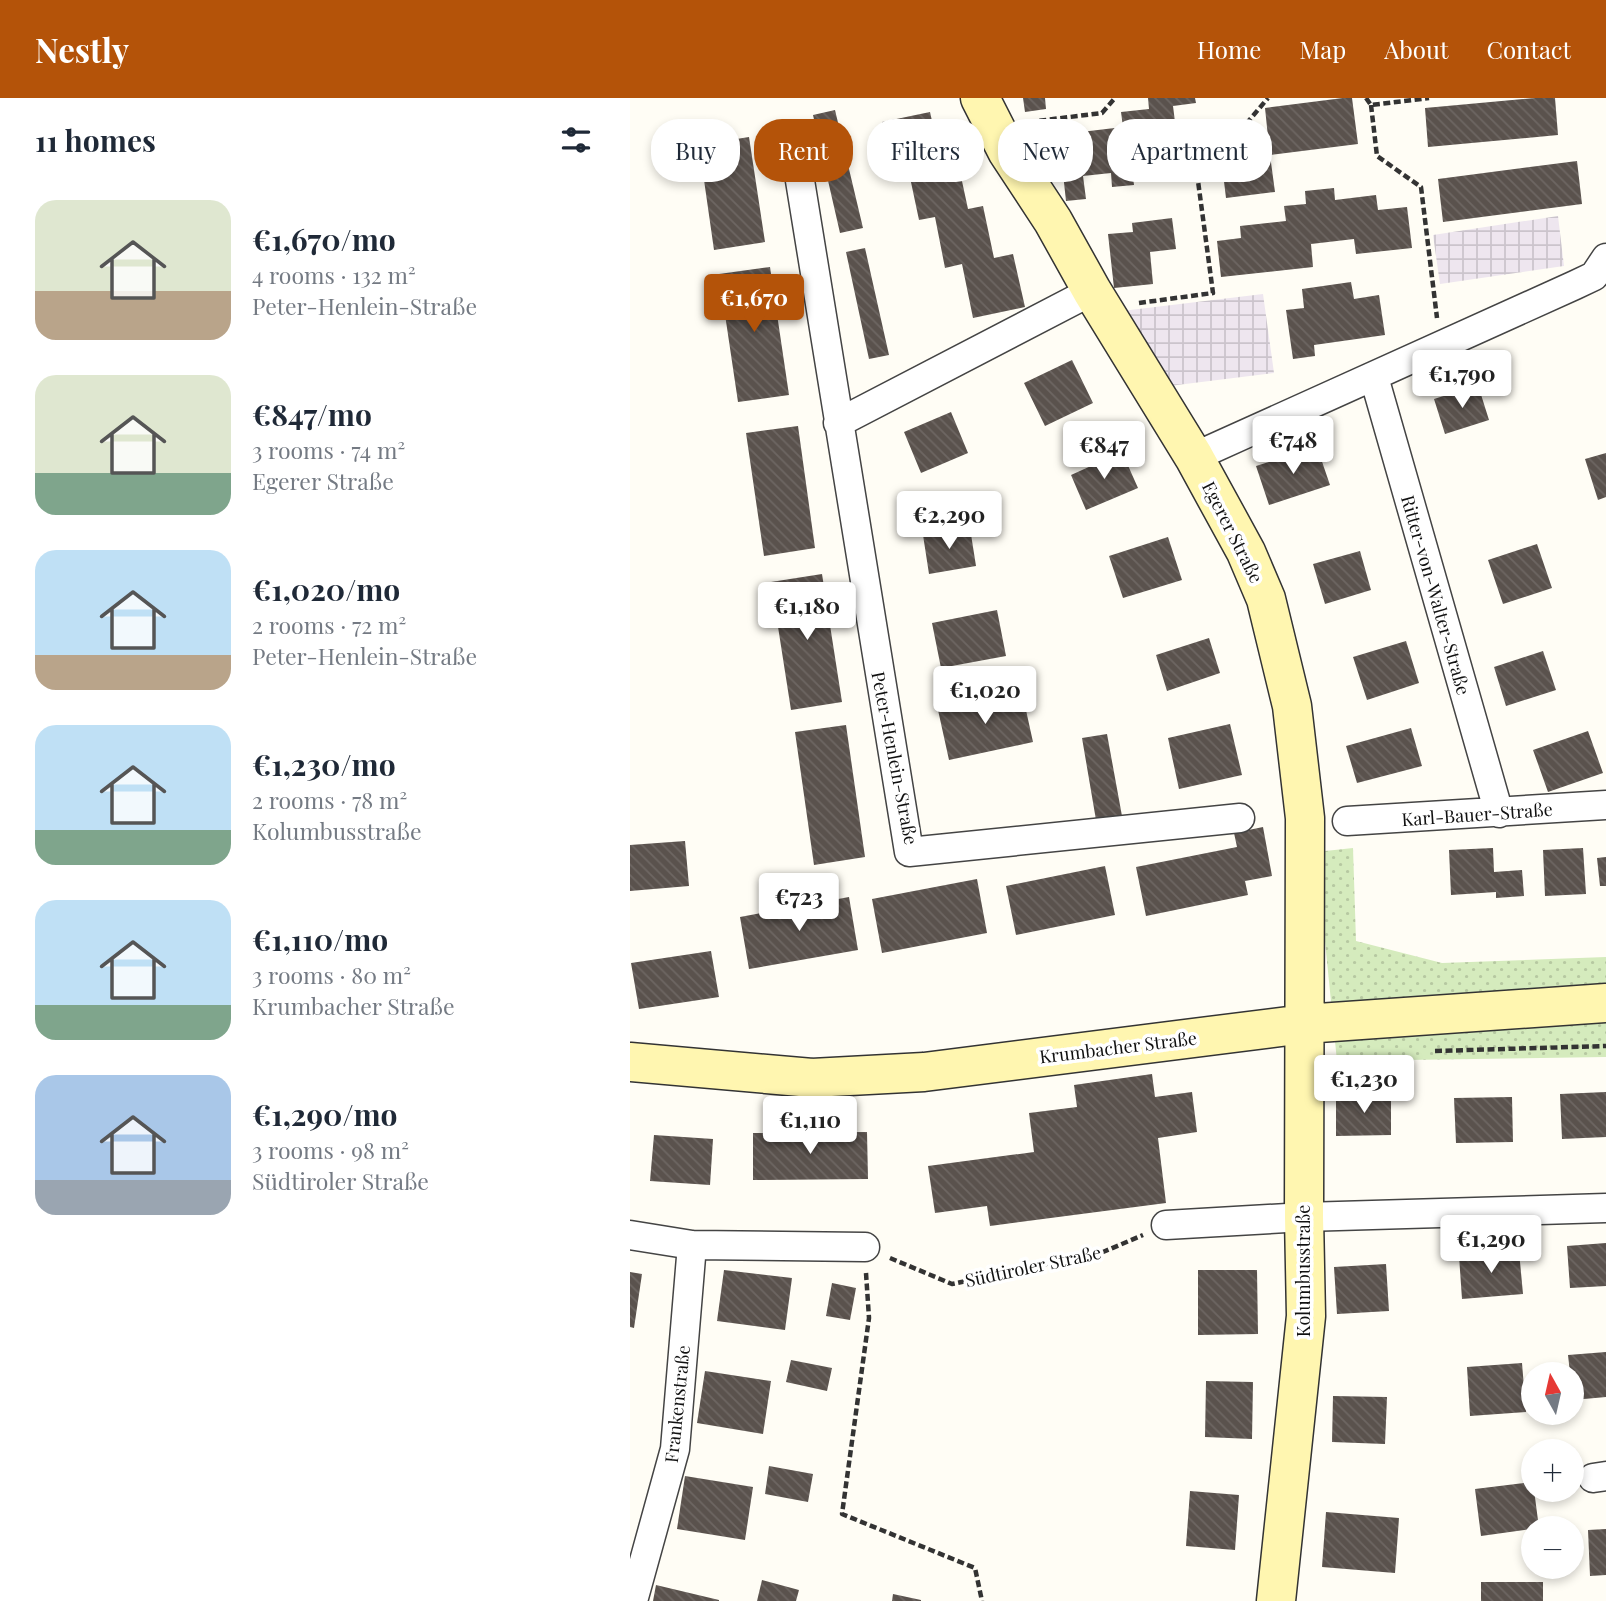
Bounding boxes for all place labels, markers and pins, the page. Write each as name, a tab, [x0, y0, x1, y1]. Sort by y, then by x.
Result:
pin: €1,670	[697, 274, 811, 334]
pin: €1,790	[1405, 350, 1519, 410]
pin: €748	[1252, 416, 1334, 476]
pin: €847	[1063, 422, 1145, 481]
pin: €2,290	[892, 491, 1006, 551]
pin: €1,180	[750, 582, 864, 642]
pin: €1,020	[928, 666, 1042, 726]
pin: €723	[758, 874, 840, 933]
pin: €1,230	[1307, 1056, 1421, 1115]
pin: €1,110	[753, 1096, 867, 1156]
pin: €1,290	[1434, 1216, 1548, 1275]

